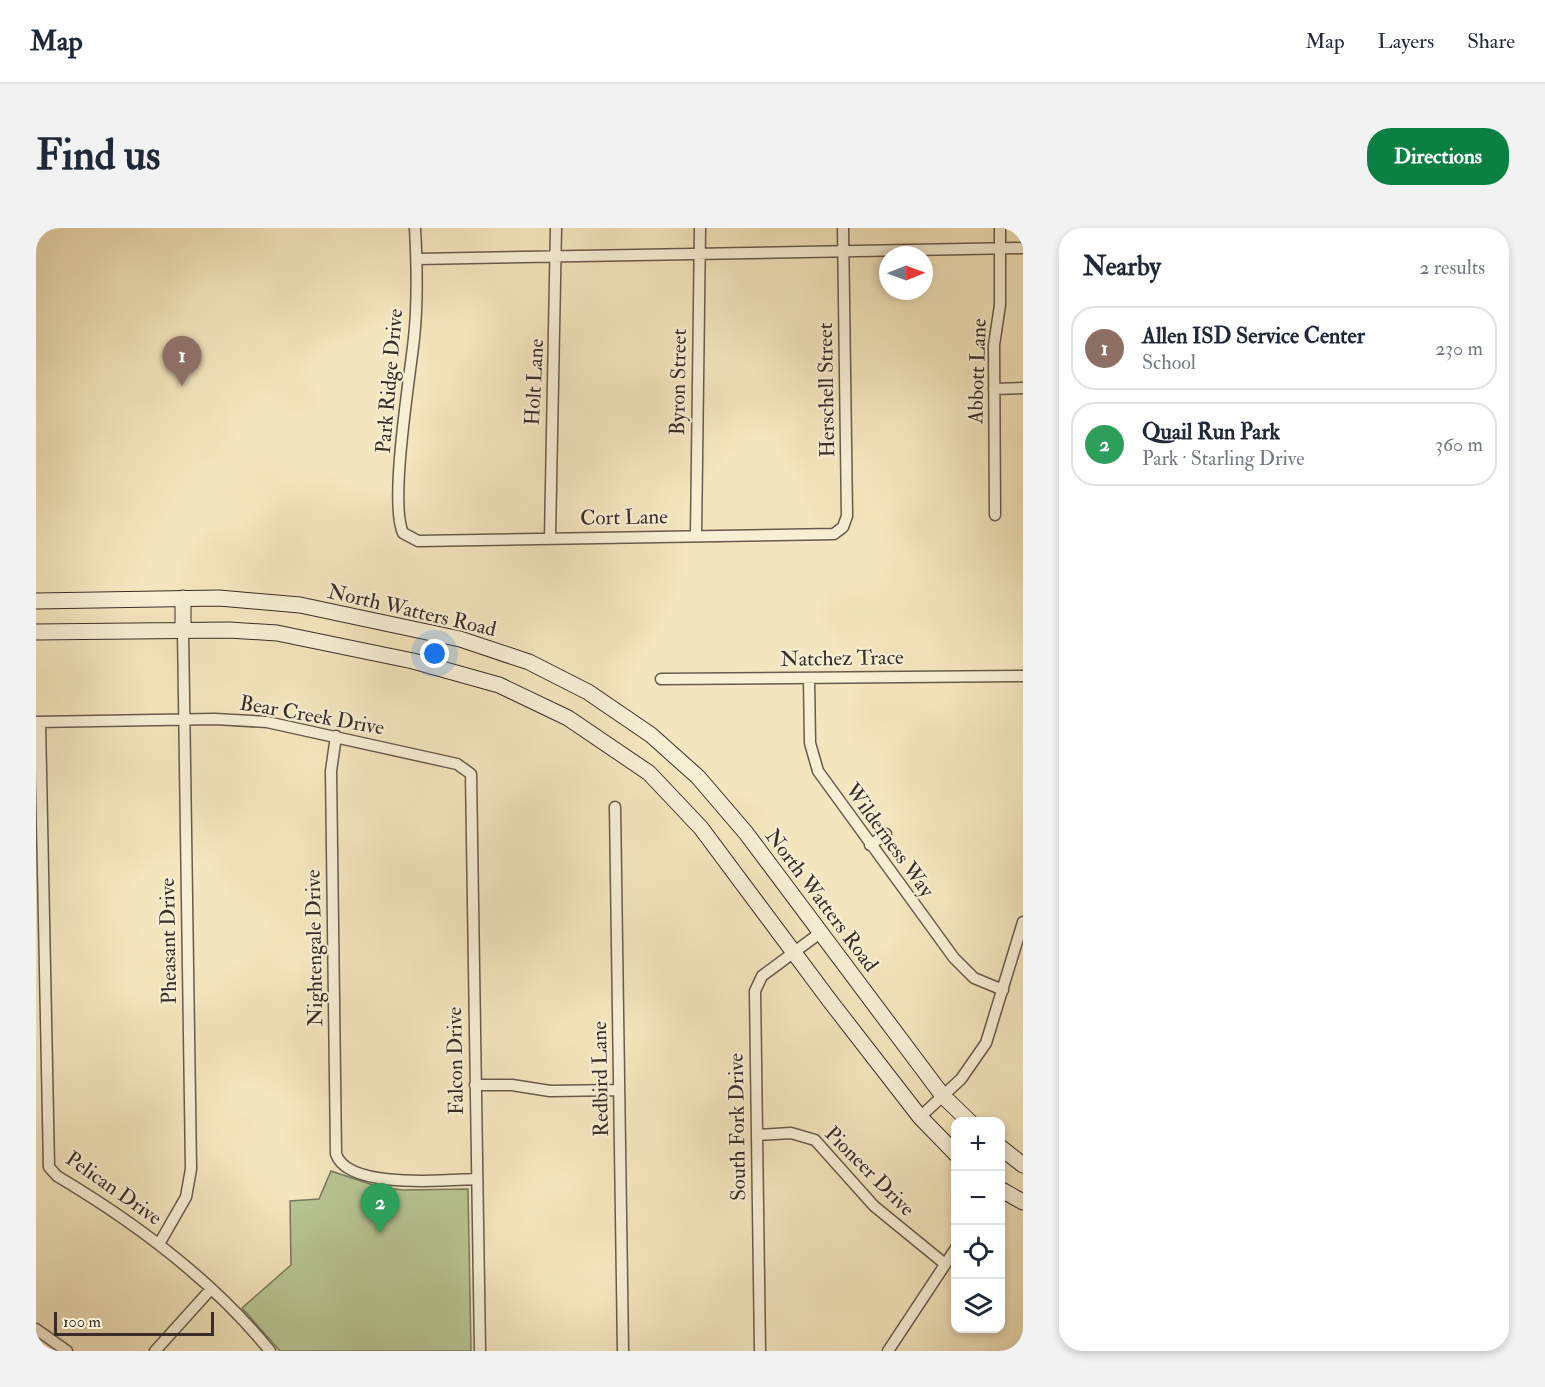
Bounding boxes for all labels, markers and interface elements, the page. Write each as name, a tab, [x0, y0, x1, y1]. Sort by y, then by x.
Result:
text: Map	[30, 24, 83, 59]
text: Map	[1305, 28, 1345, 55]
text: Layers	[1378, 28, 1434, 55]
text: Share	[1467, 28, 1515, 55]
button: Directions	[1367, 128, 1509, 185]
text: Find us	[36, 130, 160, 182]
north arrow	[879, 246, 933, 300]
text: Nearby	[1083, 251, 1161, 283]
text: 2 results	[1419, 255, 1485, 280]
street label: Park Ridge Drive	[370, 307, 409, 455]
street label: Abbott Lane	[962, 318, 993, 425]
street label: Herschell Street	[812, 322, 841, 458]
text: Allen ISD Service Center	[1142, 322, 1365, 350]
street label: Byron Street	[664, 328, 693, 436]
pin: 1	[162, 336, 202, 386]
text: 1	[1101, 336, 1108, 361]
text: 230 m	[1435, 336, 1483, 361]
street label: Holt Lane	[519, 338, 550, 426]
text: School	[1142, 350, 1196, 375]
text: Quail Run Park	[1142, 418, 1280, 446]
text: 2	[1099, 432, 1110, 457]
text: 360 m	[1435, 432, 1483, 457]
text: Park · Starling Drive	[1142, 446, 1305, 471]
street label: Cort Lane	[580, 503, 668, 532]
street label: North Watters Road	[325, 578, 500, 643]
your location	[420, 639, 449, 668]
street label: Natchez Trace	[780, 644, 904, 673]
street label: Bear Creek Drive	[237, 689, 387, 742]
street label: Wilderness Way	[838, 777, 941, 903]
street label: North Watters Road	[759, 823, 885, 978]
street label: Nightengale Drive	[300, 869, 329, 1027]
street label: Pheasant Drive	[154, 877, 183, 1004]
street label: Falcon Drive	[441, 1006, 470, 1115]
street label: Redbird Lane	[586, 1021, 615, 1137]
street label: South Fork Drive	[723, 1053, 752, 1201]
map controls	[951, 1117, 1005, 1333]
button: +	[951, 1117, 1005, 1171]
street label: Pioneer Drive	[819, 1121, 921, 1222]
street label: Pelican Drive	[60, 1145, 167, 1232]
button: −	[951, 1171, 1005, 1225]
pin: 2	[360, 1184, 400, 1233]
button: locate	[951, 1225, 1005, 1279]
button: layers	[951, 1279, 1005, 1333]
scale bar	[54, 1309, 214, 1336]
text: 100 m	[63, 1312, 101, 1332]

